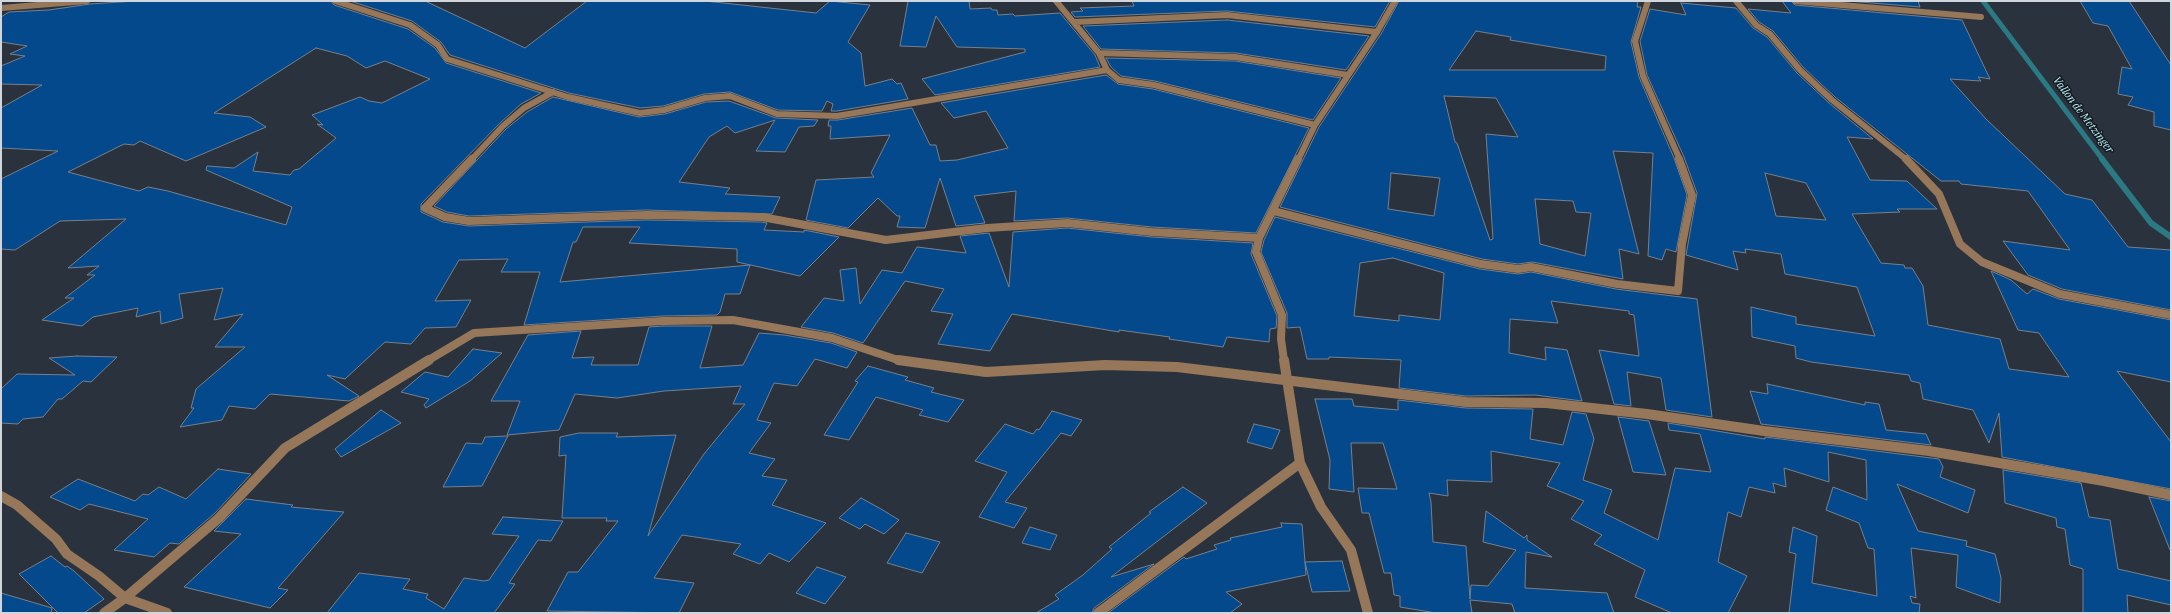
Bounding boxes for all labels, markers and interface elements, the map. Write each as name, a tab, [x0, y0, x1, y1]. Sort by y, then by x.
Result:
water label: Vallon de Metzinger	[2050, 74, 2116, 156]

